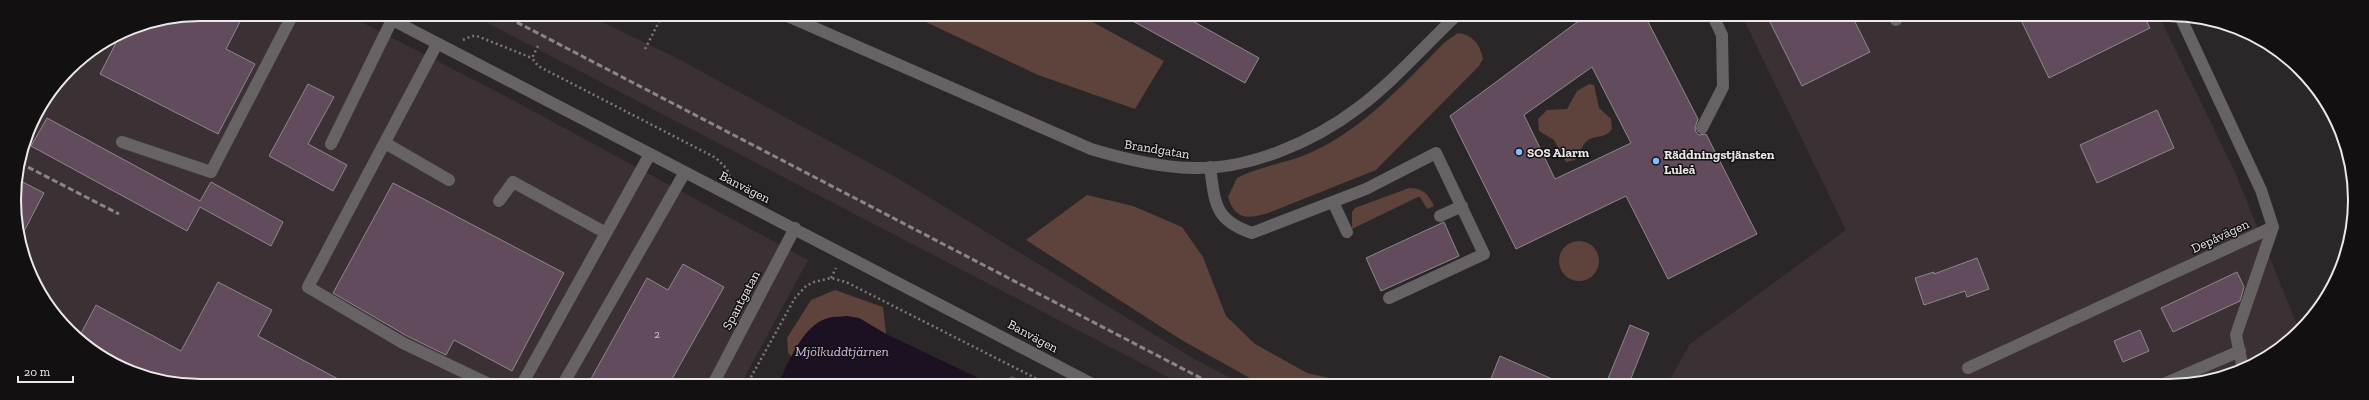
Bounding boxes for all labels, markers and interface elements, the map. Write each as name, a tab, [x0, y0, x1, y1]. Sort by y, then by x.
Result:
street label: Brandgatan	[1123, 136, 1191, 162]
place label: SOS Alarm	[1527, 145, 1590, 160]
marker: SOS Alarm	[1514, 147, 1524, 157]
place label: Räddningstjänsten Luleå	[1664, 147, 1775, 177]
marker: Räddningstjänsten Luleå	[1651, 156, 1661, 166]
street label: Banvägen	[717, 168, 773, 206]
street label: Depåvägen	[2189, 216, 2252, 256]
street label: Spantgatan	[719, 267, 763, 332]
street label: Banvägen	[1005, 316, 1061, 356]
house number: 2	[654, 328, 660, 341]
water label: Mjölkuddtjärnen	[795, 343, 889, 360]
scale bar	[18, 358, 73, 384]
text: 20 m	[24, 365, 51, 379]

